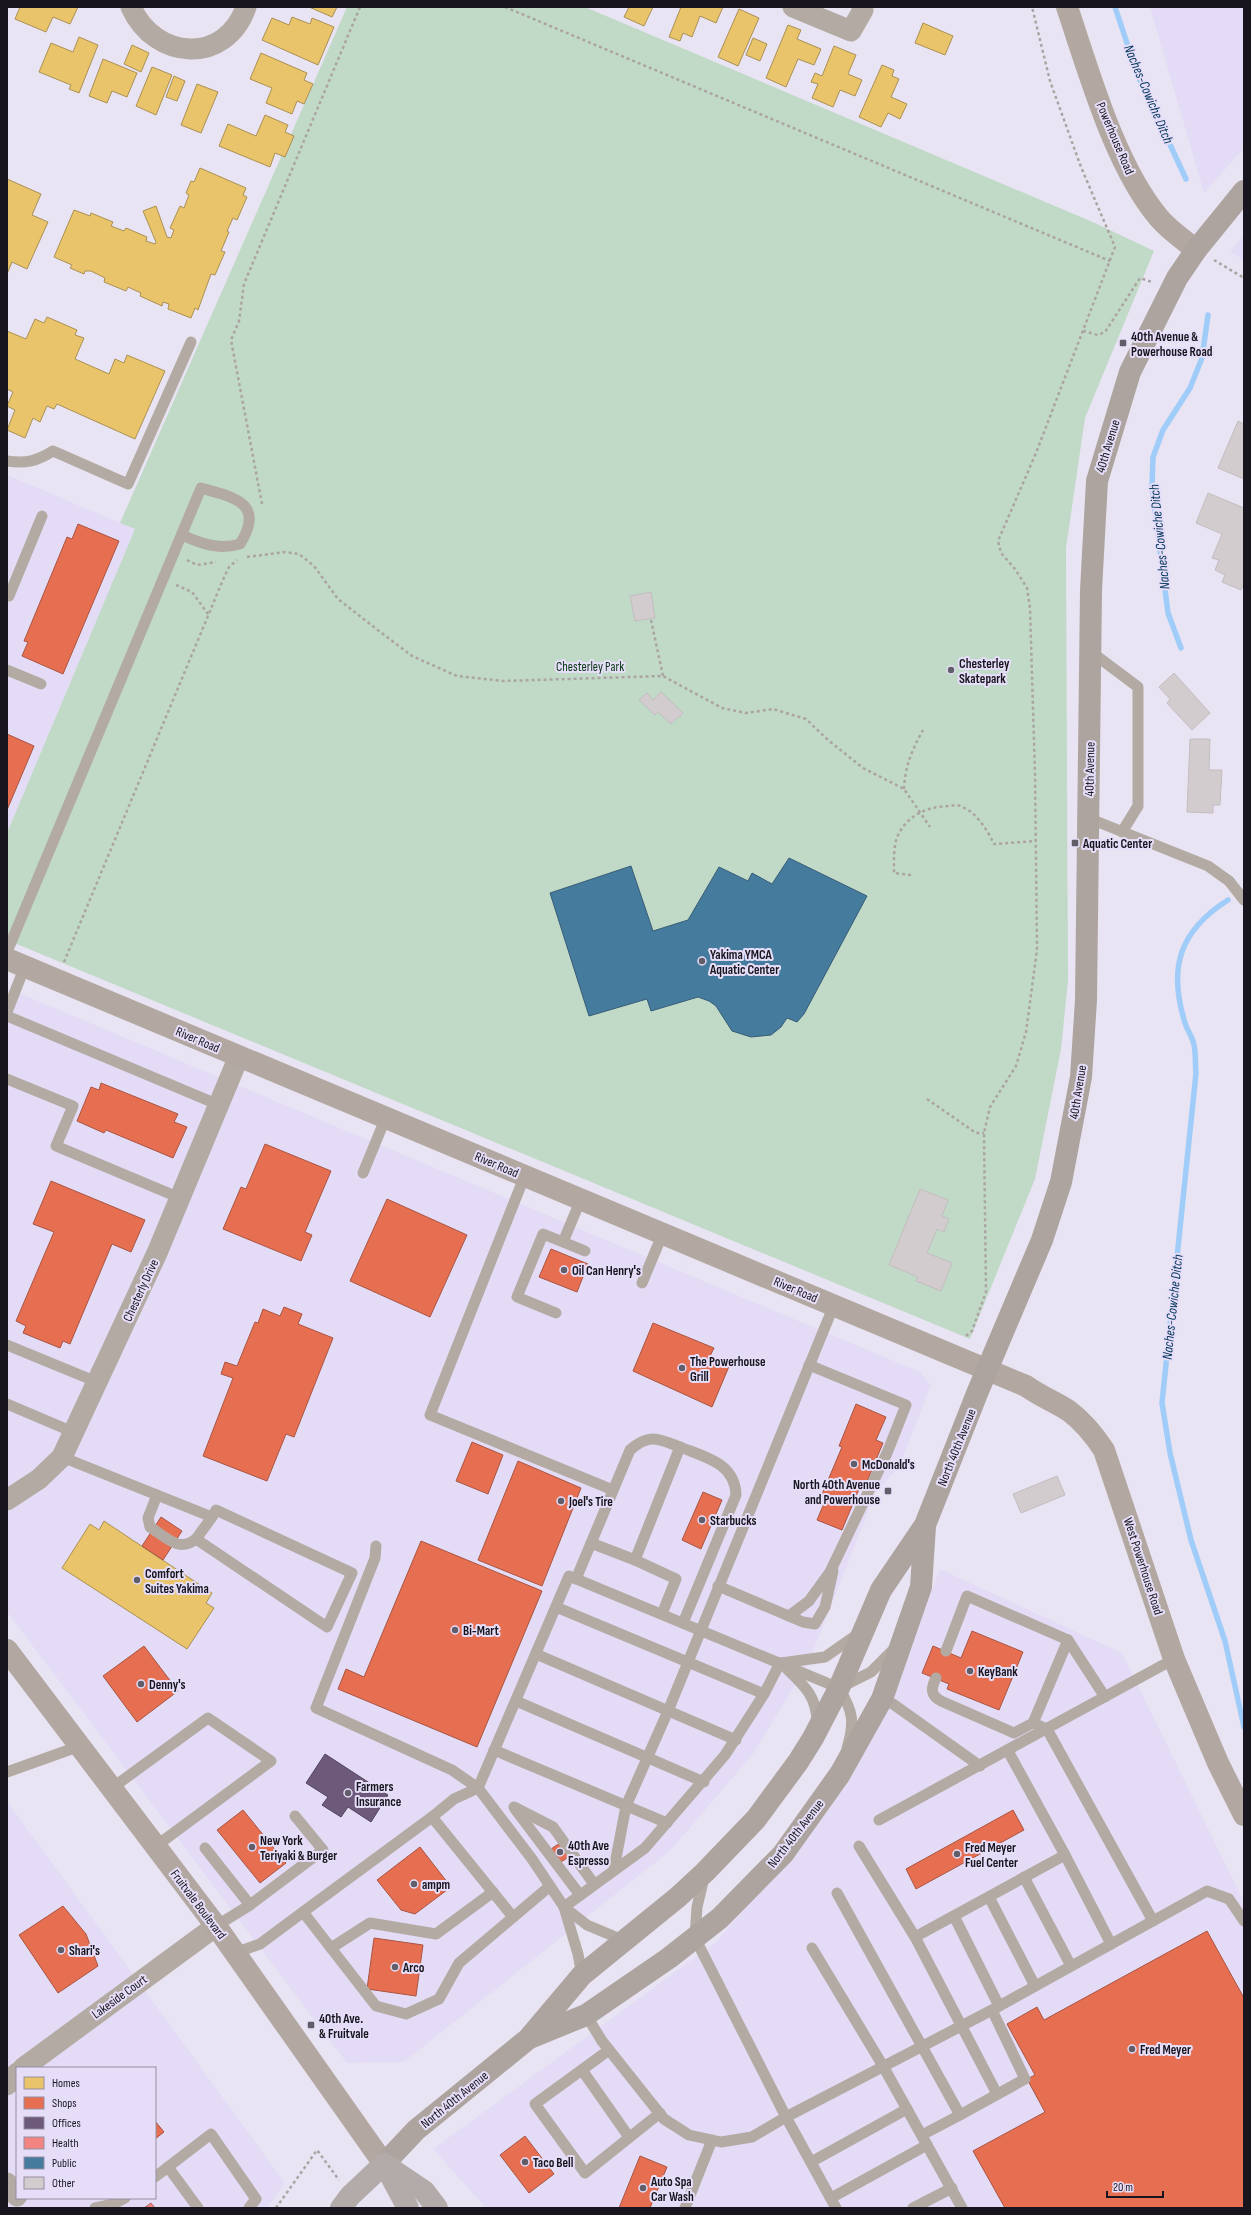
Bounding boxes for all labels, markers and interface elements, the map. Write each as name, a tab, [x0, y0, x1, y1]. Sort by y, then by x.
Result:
water label: Naches-Cowiche Ditch	[1120, 42, 1177, 146]
street label: Powerhouse Road	[1093, 100, 1137, 177]
place label: 40th Avenue & Powerhouse Road	[1131, 329, 1213, 360]
marker: 40th Avenue & Powerhouse Road	[1118, 338, 1128, 348]
street label: 40th Avenue	[1092, 418, 1124, 475]
water label: Naches-Cowiche Ditch	[1146, 483, 1173, 590]
place label: Chesterley Skatepark	[959, 656, 1010, 687]
park label: Chesterley Park	[556, 659, 624, 675]
marker: Chesterley Skatepark	[946, 665, 956, 675]
street label: 40th Avenue	[1082, 742, 1098, 796]
place label: Aquatic Center	[1082, 836, 1152, 852]
marker: Aquatic Center	[1070, 838, 1080, 848]
place label: Yakima YMCA Aquatic Center	[709, 947, 779, 978]
marker: Yakima YMCA Aquatic Center	[697, 956, 707, 966]
street label: River Road	[173, 1024, 222, 1056]
street label: 40th Avenue	[1066, 1064, 1090, 1120]
street label: River Road	[472, 1149, 521, 1181]
water label: Naches-Cowiche Ditch	[1159, 1253, 1186, 1360]
street label: Chesterly Drive	[120, 1257, 162, 1324]
place label: Oil Can Henry's	[572, 1263, 641, 1279]
marker: Oil Can Henry's	[559, 1265, 569, 1275]
street label: River Road	[771, 1274, 820, 1306]
place label: The Powerhouse Grill	[690, 1354, 766, 1385]
marker: The Powerhouse Grill	[677, 1363, 687, 1373]
street label: North 40th Avenue	[934, 1406, 980, 1488]
place label: McDonald's	[862, 1457, 915, 1473]
marker: McDonald's	[849, 1459, 859, 1469]
place label: North 40th Avenue and Powerhouse	[793, 1477, 880, 1508]
marker: North 40th Avenue and Powerhouse	[883, 1486, 893, 1496]
place label: Joel's Tire	[568, 1494, 613, 1510]
marker: Joel's Tire	[556, 1496, 566, 1506]
place label: Starbucks	[710, 1513, 757, 1529]
marker: Starbucks	[697, 1515, 707, 1525]
street label: West Powerhouse Road	[1120, 1516, 1166, 1617]
place label: Comfort Suites Yakima	[145, 1566, 209, 1597]
marker: Comfort Suites Yakima	[132, 1575, 142, 1585]
place label: Bi-Mart	[463, 1623, 500, 1639]
marker: Bi-Mart	[450, 1625, 460, 1635]
place label: KeyBank	[978, 1664, 1018, 1680]
marker: KeyBank	[965, 1666, 975, 1676]
place label: Denny's	[149, 1677, 186, 1693]
marker: Denny's	[136, 1679, 146, 1689]
place label: Farmers Insurance	[356, 1779, 402, 1810]
marker: Farmers Insurance	[343, 1788, 353, 1798]
street label: North 40th Avenue	[764, 1796, 827, 1871]
place label: New York Teriyaki & Burger	[260, 1833, 337, 1864]
place label: 40th Ave Espresso	[568, 1838, 610, 1869]
place label: Fred Meyer Fuel Center	[965, 1840, 1018, 1871]
marker: New York Teriyaki & Burger	[247, 1842, 257, 1852]
marker: 40th Ave Espresso	[555, 1847, 565, 1857]
marker: Fred Meyer Fuel Center	[952, 1849, 962, 1859]
street label: Fruitvale Boulevard	[167, 1867, 230, 1943]
place label: ampm	[422, 1877, 451, 1893]
marker: ampm	[409, 1879, 419, 1889]
place label: Shari's	[69, 1943, 100, 1959]
marker: Shari's	[56, 1945, 66, 1955]
place label: Arco	[402, 1960, 425, 1976]
marker: Arco	[390, 1962, 400, 1972]
street label: Lakeside Court	[89, 1971, 150, 2022]
place label: 40th Ave. & Fruitvale	[319, 2011, 369, 2042]
marker: 40th Ave. & Fruitvale	[306, 2020, 316, 2030]
place label: Fred Meyer	[1140, 2042, 1191, 2058]
marker: Fred Meyer	[1127, 2044, 1137, 2054]
legend	[16, 2067, 156, 2199]
street label: North 40th Avenue	[418, 2068, 492, 2132]
text: Homes	[52, 2076, 80, 2091]
text: Shops	[52, 2096, 77, 2111]
text: Offices	[52, 2116, 81, 2131]
text: Health	[52, 2136, 79, 2151]
place label: Taco Bell	[533, 2155, 574, 2171]
text: Public	[52, 2156, 77, 2171]
marker: Taco Bell	[520, 2157, 530, 2167]
scale bar	[1107, 2173, 1163, 2199]
place label: Auto Spa Car Wash	[650, 2174, 694, 2205]
text: Other	[52, 2176, 76, 2191]
text: 20 m	[1113, 2180, 1133, 2195]
marker: Auto Spa Car Wash	[638, 2183, 648, 2193]

